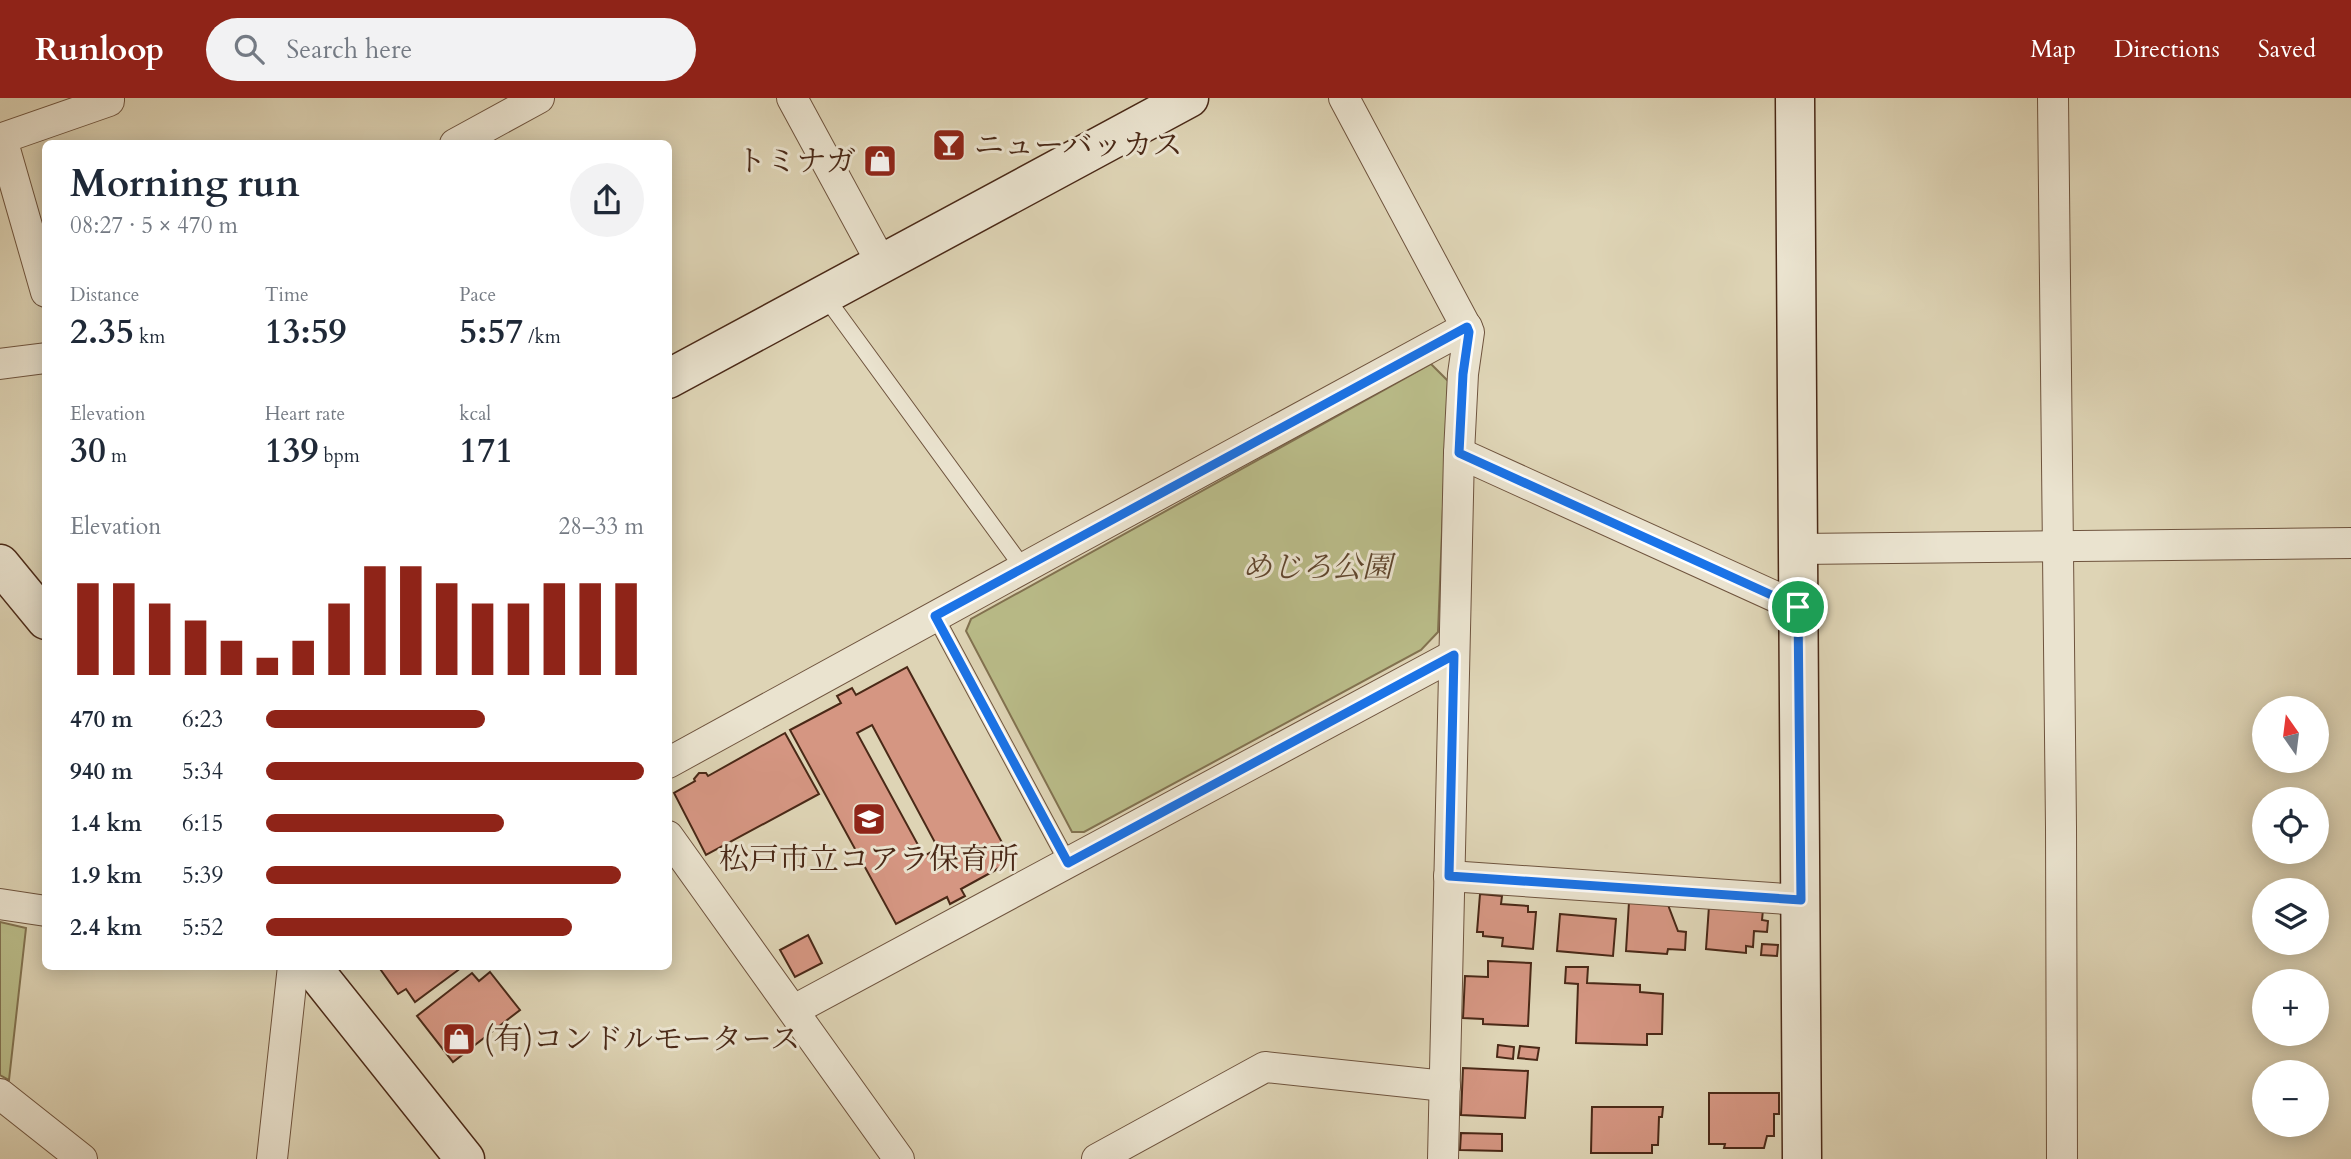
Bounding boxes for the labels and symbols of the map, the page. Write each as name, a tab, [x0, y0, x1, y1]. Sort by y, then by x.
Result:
place label: ニューバッカス	[974, 125, 1183, 166]
bar icon: ニューバッカス	[930, 126, 968, 164]
place label: トミナガ	[737, 141, 856, 182]
shop icon: トミナガ	[861, 142, 899, 180]
park label: めじろ公園	[1242, 547, 1397, 588]
pin	[1768, 577, 1828, 637]
north arrow	[2252, 696, 2329, 774]
school or university icon: 松戸市立コアラ保育所	[850, 800, 888, 838]
place label: 松戸市立コアラ保育所	[719, 839, 1019, 880]
place label: (有)コンドルモータース	[484, 1019, 800, 1060]
shop icon: (有)コンドルモータース	[440, 1020, 478, 1058]

